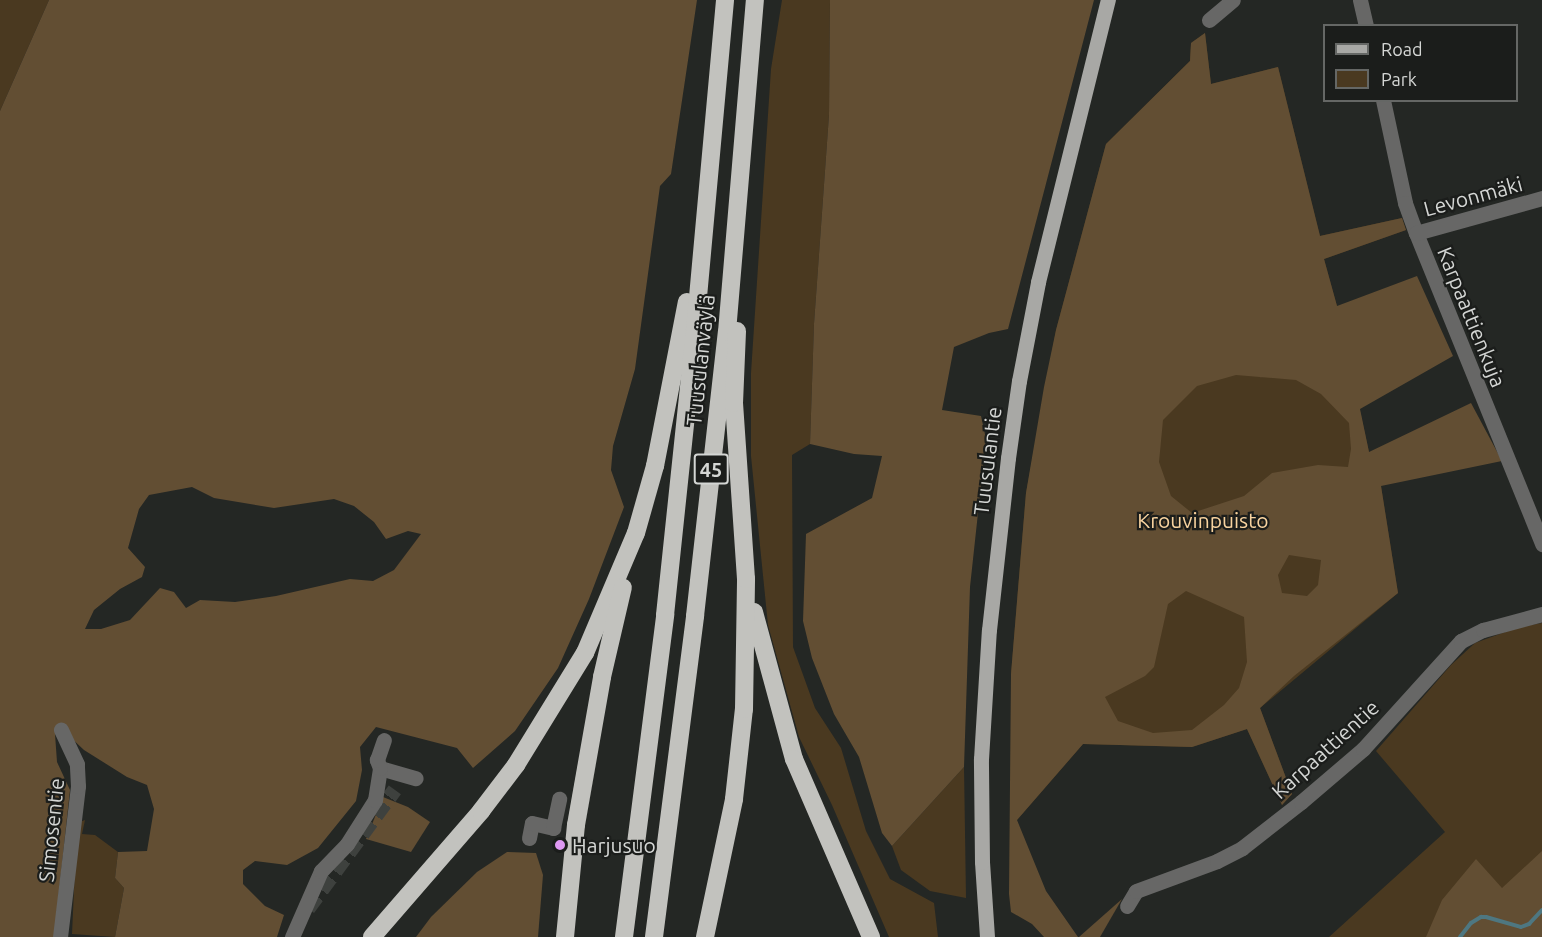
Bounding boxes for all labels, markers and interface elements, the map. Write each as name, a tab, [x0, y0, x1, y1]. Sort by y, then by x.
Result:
legend	[1323, 24, 1518, 102]
text: Road	[1381, 39, 1423, 59]
text: Park	[1381, 69, 1417, 89]
street label: Levonmäki	[1421, 171, 1525, 221]
street label: Karpaattienkuja	[1432, 243, 1512, 391]
street label: Tuusulanväylä	[681, 293, 719, 427]
street label: Tuusulantie	[968, 405, 1006, 517]
road number: 45	[693, 452, 729, 486]
park label: Krouvinpuisto	[1137, 507, 1269, 533]
street label: Karpaattientie	[1266, 694, 1384, 804]
street label: Simosentie	[33, 777, 69, 883]
place label: Harjusuo	[572, 832, 656, 858]
marker: Harjusuo	[553, 838, 567, 852]

